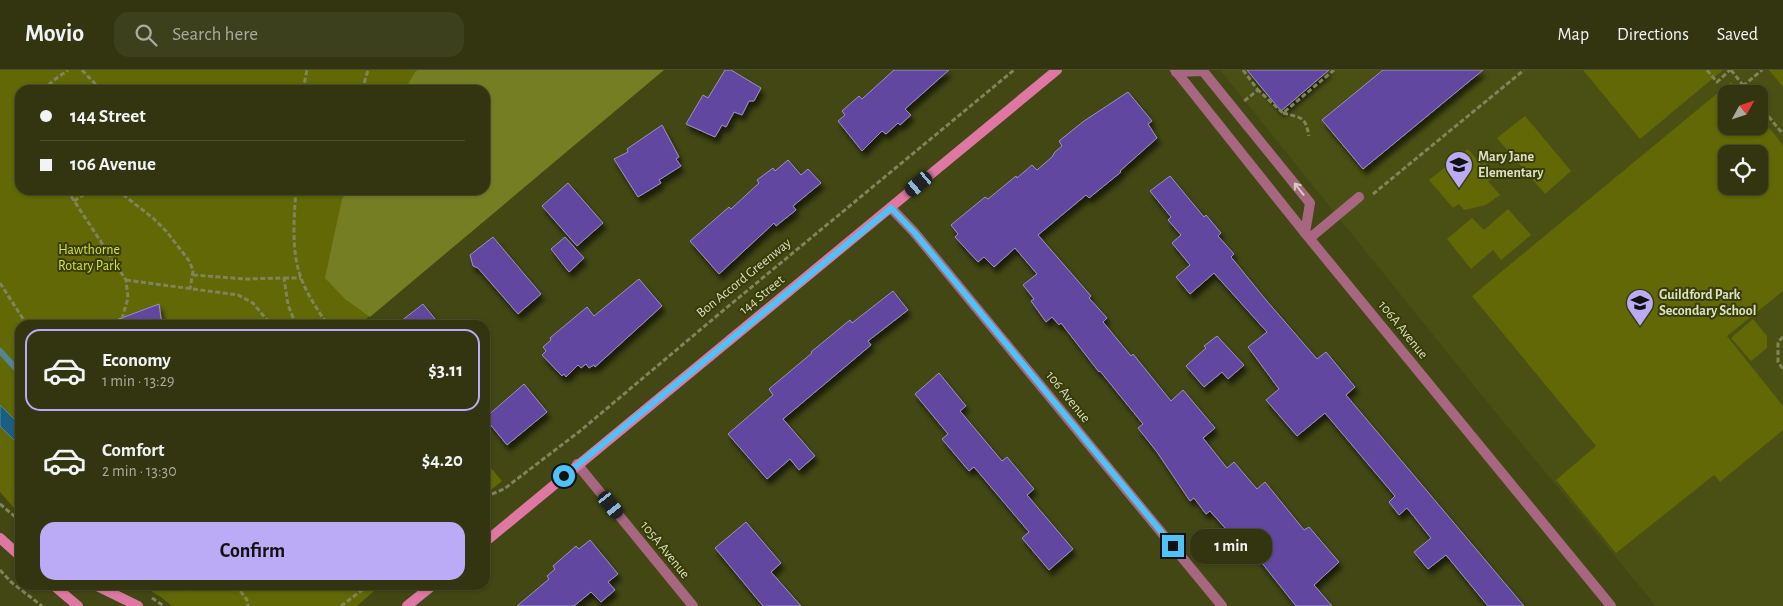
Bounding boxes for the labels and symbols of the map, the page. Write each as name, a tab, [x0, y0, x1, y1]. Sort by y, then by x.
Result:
north arrow	[1718, 85, 1768, 135]
school or university icon: Mary Jane Elementary	[1444, 150, 1474, 189]
place label: Mary Jane Elementary	[1478, 150, 1544, 180]
car	[902, 169, 935, 199]
one-way arrow	[1294, 182, 1305, 195]
street label: Bon Accord Greenway	[694, 236, 794, 320]
park label: Hawthorne Rotary Park	[58, 243, 121, 273]
street label: 144 Street	[737, 272, 788, 317]
school or university icon: Guildford Park Secondary School	[1625, 288, 1655, 327]
place label: Guildford Park Secondary School	[1659, 288, 1756, 318]
street label: 106A Avenue	[1376, 298, 1430, 362]
street label: 106 Avenue	[1043, 369, 1093, 425]
route start	[553, 465, 575, 487]
car	[595, 489, 626, 521]
street label: 105A Avenue	[638, 519, 692, 581]
callout: 1 min	[1190, 528, 1273, 564]
route end	[1162, 535, 1184, 557]

